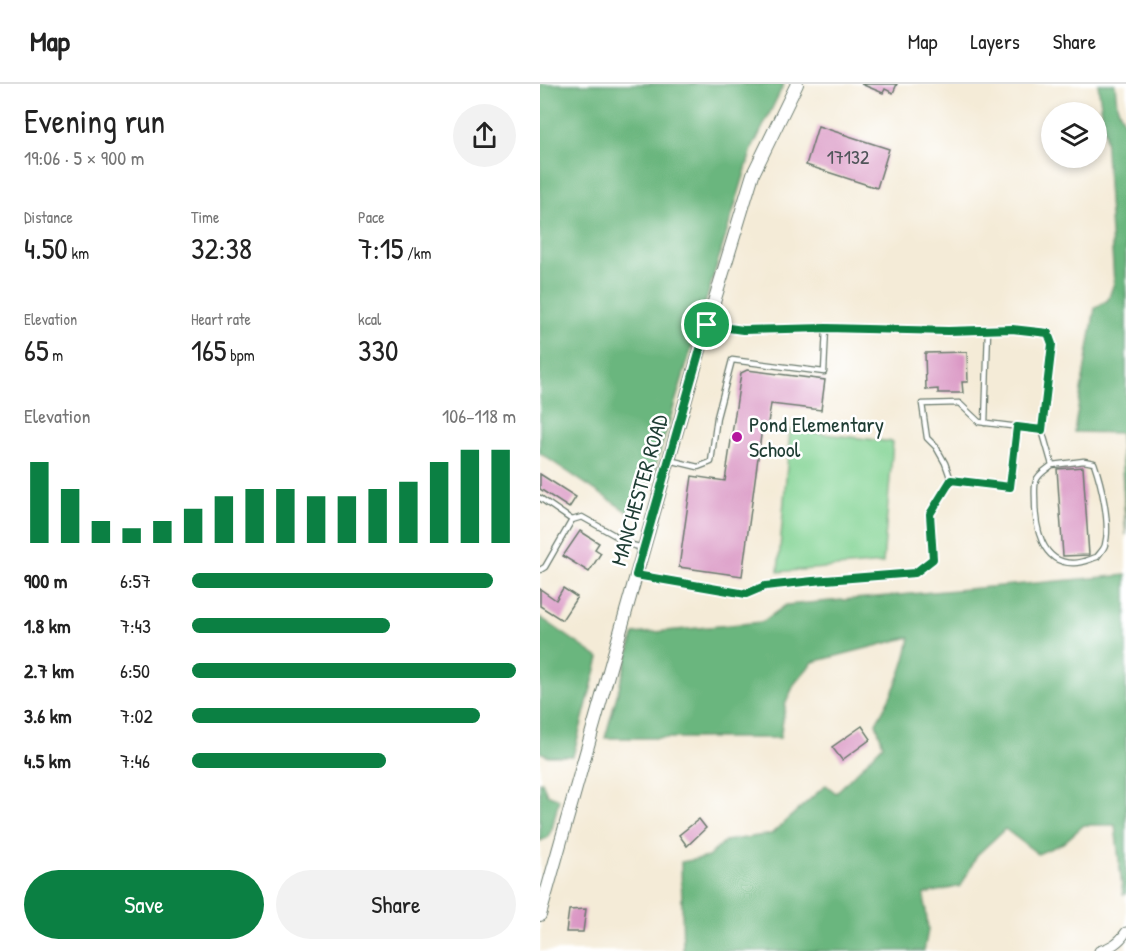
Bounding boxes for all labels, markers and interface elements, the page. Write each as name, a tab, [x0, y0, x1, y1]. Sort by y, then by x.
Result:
text: Map	[30, 22, 70, 60]
text: Map	[908, 27, 937, 56]
text: Layers	[970, 27, 1020, 56]
text: Share	[1053, 27, 1096, 56]
text: Evening run	[24, 99, 165, 143]
map controls	[1041, 102, 1107, 168]
button: layers	[1041, 102, 1107, 168]
button: share	[453, 104, 516, 167]
house number: 17132	[827, 143, 870, 170]
text: 19:06 · 5 × 900 m	[24, 144, 144, 171]
text: Distance	[24, 206, 73, 228]
text: Time	[191, 206, 219, 228]
text: Pace	[358, 206, 385, 228]
text: 4.50	[24, 228, 68, 268]
text: 32:38	[191, 228, 252, 268]
text: 7:15	[358, 228, 403, 268]
text: km	[68, 242, 89, 264]
text: /km	[403, 242, 431, 264]
pin	[681, 299, 732, 350]
text: Elevation	[24, 308, 77, 330]
text: Heart rate	[191, 308, 251, 330]
text: kcal	[358, 308, 381, 330]
icon: arrive	[690, 308, 723, 341]
text: 65	[24, 330, 49, 370]
text: 165	[191, 330, 227, 370]
text: 330	[358, 330, 398, 370]
text: m	[49, 344, 63, 366]
text: bpm	[227, 344, 255, 366]
text: Elevation	[24, 402, 90, 429]
text: 106–118 m	[442, 402, 516, 429]
place label: Pond Elementary School	[749, 409, 884, 464]
street label: MANCHESTER ROAD	[603, 410, 675, 569]
marker: Pond Elementary School	[730, 430, 744, 444]
text: 900 m	[24, 567, 67, 594]
text: 6:57	[120, 567, 151, 594]
text: 1.8 km	[24, 612, 71, 639]
text: 7:43	[120, 612, 151, 639]
text: 2.7 km	[24, 657, 74, 684]
text: 6:50	[120, 657, 150, 684]
text: 3.6 km	[24, 702, 72, 729]
text: 7:02	[120, 702, 153, 729]
text: 4.5 km	[24, 747, 71, 774]
text: 7:46	[120, 747, 150, 774]
button: Save	[24, 870, 264, 939]
button: Share	[276, 870, 516, 939]

